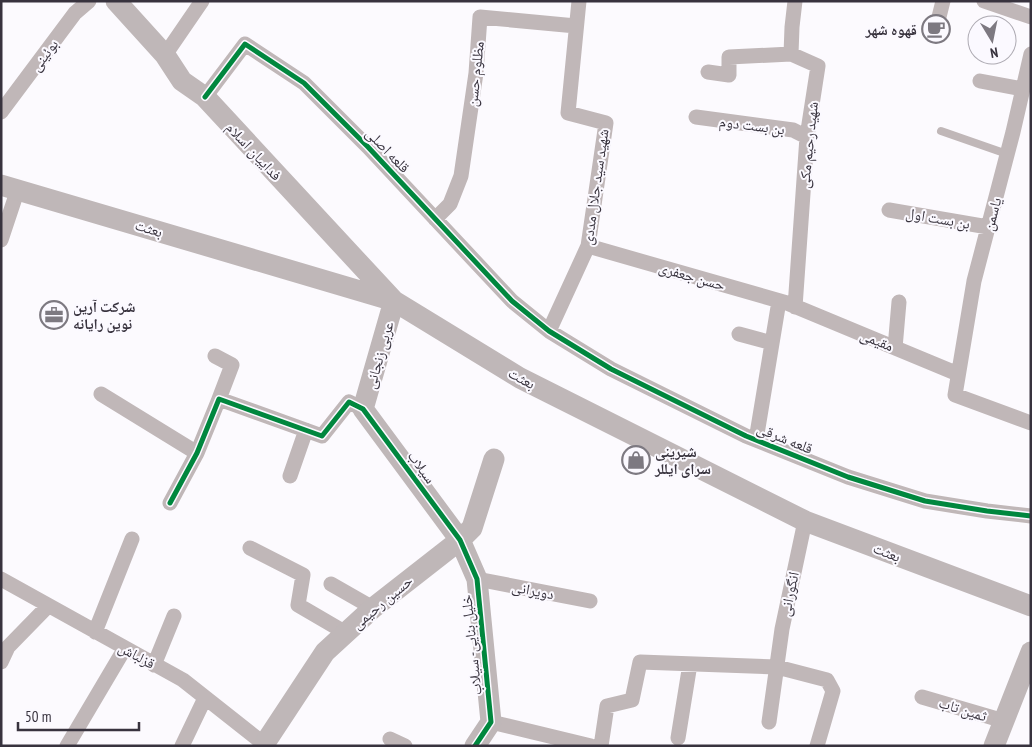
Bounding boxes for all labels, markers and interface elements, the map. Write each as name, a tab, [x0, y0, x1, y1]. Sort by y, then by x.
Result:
cafe icon: قهوه شهر	[921, 14, 951, 44]
north arrow	[967, 15, 1017, 65]
place label: قهوه شهر	[864, 20, 917, 39]
street label: بوئینی	[26, 35, 63, 75]
street label: مظلوم حسن	[462, 40, 489, 108]
text: N	[989, 43, 1000, 62]
street label: شهید رحیم مکی	[794, 101, 823, 189]
street label: بن بست دوم	[718, 112, 786, 139]
street label: فداییان اسلام	[221, 118, 286, 185]
street label: قلعه اصلی	[361, 123, 414, 177]
street label: شهید سید جلال مددی	[577, 128, 614, 246]
street label: یاسمن	[978, 195, 1007, 233]
street label: بن بست اول	[904, 203, 972, 234]
street label: بعثت	[133, 215, 165, 241]
street label: حسن جعفری	[656, 257, 728, 296]
place label: شرکت آرین نوین رایانه	[73, 297, 135, 333]
office icon: شرکت آرین نوین رایانه	[39, 300, 69, 330]
street label: عربی زنجانی	[360, 319, 399, 391]
street label: مقیمی	[857, 325, 897, 356]
street label: بعثت	[505, 363, 539, 393]
street label: قلعه شرقی	[754, 418, 816, 459]
place label: شیرینی سرای ایللر	[654, 442, 711, 478]
shop icon: شیرینی سرای ایللر	[621, 445, 651, 475]
street label: سیلاب	[404, 447, 440, 487]
street label: بعثت	[871, 538, 903, 566]
street label: انگورانی	[775, 570, 804, 618]
street label: حسین رحیمی	[348, 571, 417, 634]
street label: دویرانی	[510, 577, 556, 604]
street label: خلیل بنایی- سیلاب	[456, 593, 487, 696]
street label: قزلباش	[115, 637, 159, 674]
street label: ثمین تاب	[936, 693, 989, 726]
scale bar	[18, 700, 139, 732]
text: 50 m	[25, 707, 51, 726]

